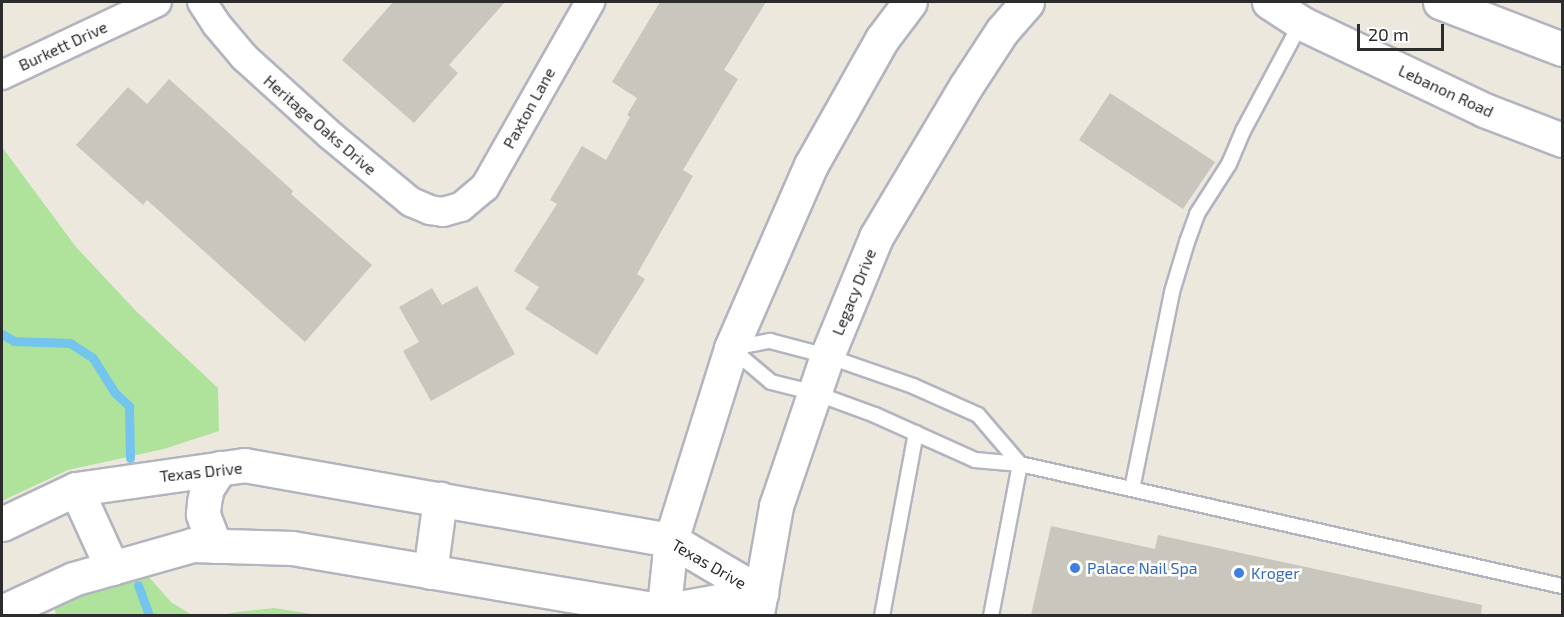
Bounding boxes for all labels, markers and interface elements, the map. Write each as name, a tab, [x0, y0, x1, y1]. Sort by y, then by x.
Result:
scale bar	[1360, 12, 1447, 50]
street label: Burkett Drive	[16, 17, 110, 75]
text: 20 m	[1368, 23, 1409, 45]
street label: Lebanon Road	[1395, 61, 1497, 121]
street label: Paxton Lane	[499, 64, 559, 152]
street label: Heritage Oaks Drive	[260, 71, 380, 179]
street label: Legacy Drive	[828, 246, 880, 338]
street label: Texas Drive	[159, 458, 243, 486]
street label: Texas Drive	[668, 535, 750, 593]
place label: Palace Nail Spa	[1087, 558, 1198, 578]
marker: Palace Nail Spa	[1068, 561, 1082, 575]
place label: Kroger	[1251, 563, 1300, 583]
marker: Kroger	[1232, 566, 1246, 580]

